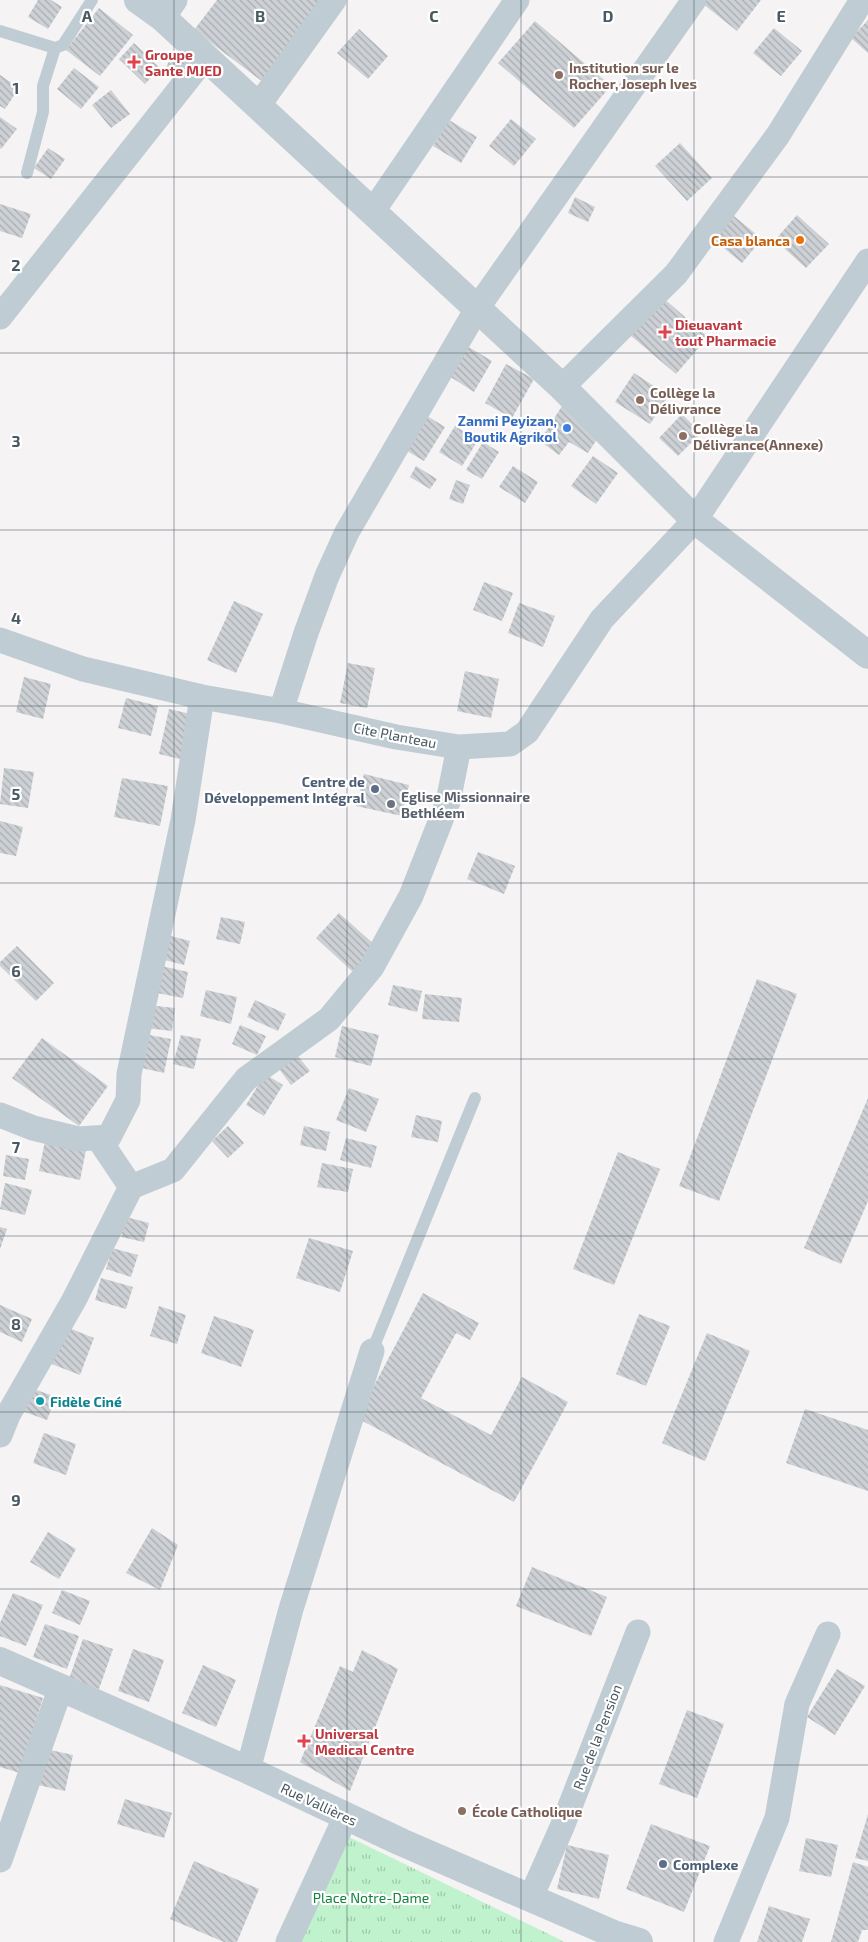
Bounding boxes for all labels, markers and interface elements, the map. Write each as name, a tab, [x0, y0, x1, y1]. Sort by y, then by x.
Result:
text: A	[82, 6, 93, 25]
text: B	[255, 6, 265, 25]
text: C	[429, 6, 439, 25]
text: D	[603, 6, 614, 25]
text: E	[776, 6, 786, 25]
place label: Groupe Sante MJED	[145, 46, 222, 79]
marker: Groupe Sante MJED	[127, 55, 141, 69]
place label: Institution sur le Rocher, Joseph Ives	[569, 59, 697, 92]
marker: Institution sur le Rocher, Joseph Ives	[553, 69, 565, 81]
text: 1	[13, 78, 19, 97]
place label: Casa blanca	[711, 232, 790, 249]
marker: Casa blanca	[794, 234, 806, 246]
text: 2	[11, 255, 21, 274]
place label: Dieuavant tout Pharmacie	[675, 316, 776, 349]
marker: Dieuavant tout Pharmacie	[659, 326, 671, 338]
place label: Collège la Délivrance	[650, 384, 721, 417]
marker: Collège la Délivrance	[634, 394, 646, 406]
place label: Zanmi Peyizan, Boutik Agrikol	[458, 412, 557, 445]
place label: Collège la Délivrance(Annexe)	[693, 420, 823, 453]
marker: Zanmi Peyizan, Boutik Agrikol	[561, 422, 573, 434]
marker: Collège la Délivrance(Annexe)	[677, 430, 689, 442]
text: 3	[11, 431, 21, 450]
text: 4	[11, 608, 21, 627]
street label: Cite Planteau	[352, 719, 438, 751]
place label: Centre de Développement Intégral	[204, 773, 365, 806]
marker: Centre de Développement Intégral	[369, 783, 381, 795]
text: 5	[12, 784, 21, 803]
place label: Eglise Missionnaire Bethléem	[401, 788, 530, 821]
marker: Eglise Missionnaire Bethléem	[385, 798, 397, 810]
text: 6	[11, 961, 21, 980]
text: 7	[12, 1137, 21, 1156]
text: 8	[11, 1314, 21, 1333]
place label: Fidèle Ciné	[50, 1393, 122, 1410]
marker: Fidèle Ciné	[34, 1395, 46, 1407]
text: 9	[11, 1490, 21, 1509]
street label: Rue de la Pension	[569, 1682, 625, 1792]
place label: Universal Medical Centre	[315, 1725, 414, 1758]
marker: Universal Medical Centre	[297, 1734, 311, 1748]
street label: Rue Vallières	[278, 1779, 360, 1829]
place label: École Catholique	[472, 1803, 583, 1820]
marker: École Catholique	[456, 1805, 468, 1817]
place label: Complexe	[673, 1856, 738, 1873]
marker: Complexe	[657, 1858, 669, 1870]
park label: Place Notre-Dame	[313, 1889, 429, 1906]

